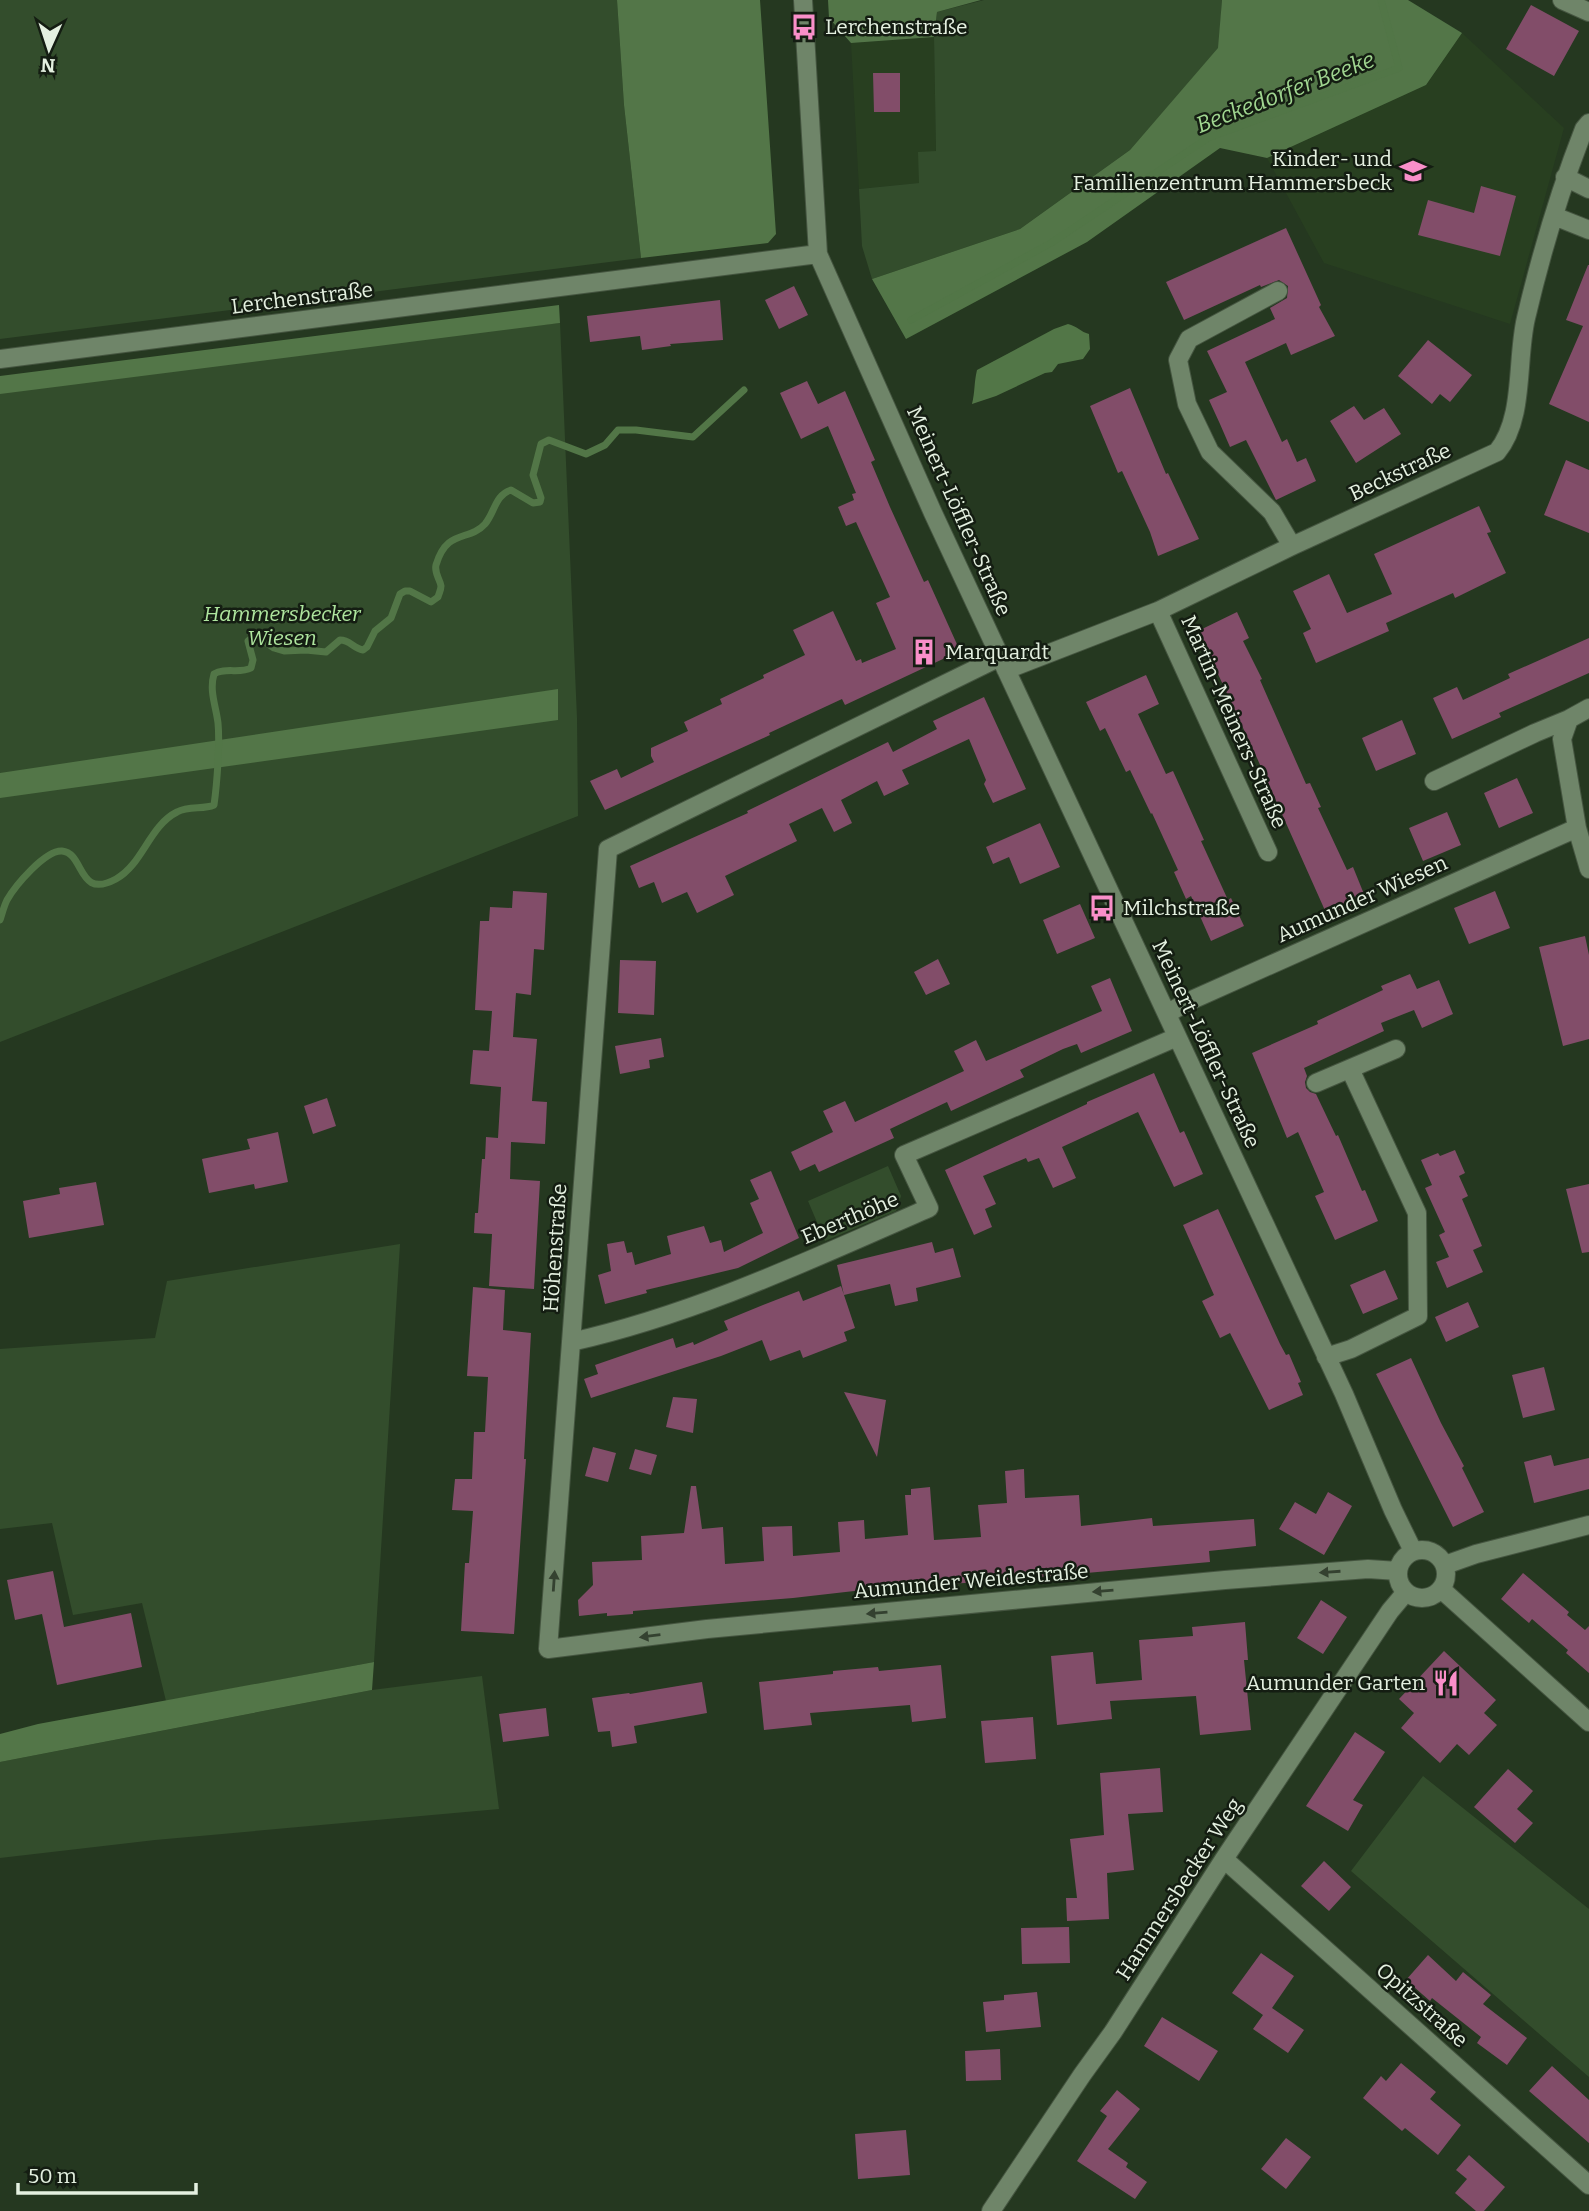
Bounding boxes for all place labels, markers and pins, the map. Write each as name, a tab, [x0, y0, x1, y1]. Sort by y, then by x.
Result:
bus stop icon: Lerchenstraße	[789, 12, 819, 42]
place label: Lerchenstraße	[825, 14, 968, 40]
place label: Kinder- und Familienzentrum Hammersbeck	[1073, 146, 1392, 196]
school or university icon: Kinder- und Familienzentrum Hammersbeck	[1398, 156, 1428, 186]
building icon: Marquardt	[909, 637, 939, 667]
place label: Marquardt	[945, 639, 1050, 665]
bus stop icon: Milchstraße	[1087, 893, 1117, 923]
place label: Milchstraße	[1123, 895, 1240, 921]
restaurant icon: Aumunder Garten	[1431, 1668, 1461, 1698]
place label: Aumunder Garten	[1246, 1670, 1425, 1696]

